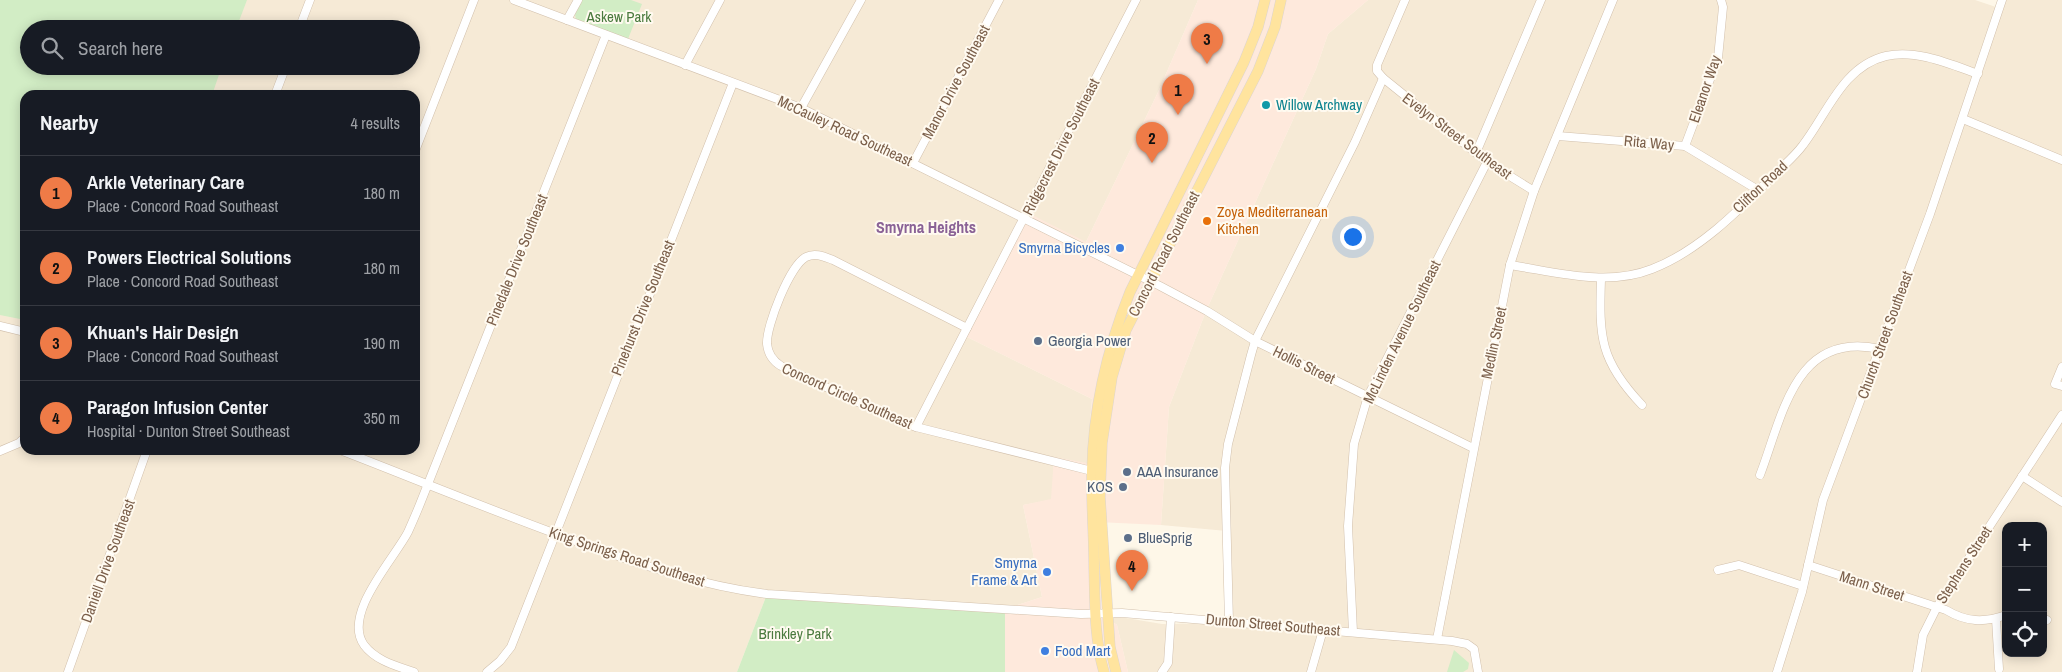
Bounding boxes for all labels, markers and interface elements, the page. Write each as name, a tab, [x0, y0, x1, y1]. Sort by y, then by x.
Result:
park label: Askew Park	[586, 6, 652, 27]
search box	[20, 20, 420, 75]
street label: Manor Drive Southeast	[917, 20, 995, 143]
pin: 3	[1191, 23, 1223, 64]
icon: search	[38, 34, 66, 62]
text: Search here	[78, 35, 163, 61]
street label: Eleanor Way	[1683, 52, 1726, 125]
street label: Ridgecrest Drive Southeast	[1017, 74, 1104, 219]
pin: 1	[1162, 74, 1194, 115]
street label: Evelyn Street Southeast	[1398, 87, 1517, 184]
street label: McCauley Road Southeast	[774, 90, 916, 171]
place label: Willow Archway	[1276, 94, 1363, 115]
marker: Willow Archway	[1260, 99, 1272, 111]
text: Nearby	[40, 108, 98, 137]
text: 4 results	[350, 112, 400, 134]
pin: 2	[1136, 122, 1168, 163]
street label: Rita Way	[1623, 130, 1676, 155]
street label: Clifton Road	[1727, 156, 1792, 218]
text: Arkle Veterinary Care	[87, 169, 244, 195]
text: 1	[52, 182, 60, 204]
text: 180 m	[364, 182, 400, 204]
street label: Concord Road Southeast	[1123, 187, 1205, 320]
street label: Pinedale Drive Southeast	[481, 190, 553, 329]
text: Place · Concord Road Southeast	[87, 195, 278, 217]
place label: Zoya Mediterranean Kitchen	[1217, 201, 1328, 239]
marker: Zoya Mediterranean Kitchen	[1201, 215, 1213, 227]
district label: Smyrna Heights	[876, 216, 976, 238]
your location	[1340, 224, 1366, 250]
street label: Pinehurst Drive Southeast	[606, 236, 680, 379]
place label: Smyrna Bicycles	[1018, 237, 1110, 258]
marker: Smyrna Bicycles	[1114, 242, 1126, 254]
text: Powers Electrical Solutions	[87, 244, 291, 270]
street label: McLinden Avenue Southeast	[1358, 256, 1446, 407]
text: 2	[52, 257, 60, 279]
text: 180 m	[364, 257, 400, 279]
street label: Church Street Southeast	[1852, 267, 1918, 402]
text: Place · Concord Road Southeast	[87, 270, 278, 292]
street label: Medlin Street	[1476, 304, 1512, 381]
text: Khuan's Hair Design	[87, 319, 239, 345]
place label: Georgia Power	[1048, 330, 1131, 351]
text: 3	[52, 332, 60, 354]
text: 190 m	[364, 332, 400, 354]
marker: Georgia Power	[1032, 335, 1044, 347]
street label: Hollis Street	[1270, 340, 1339, 389]
text: Place · Concord Road Southeast	[87, 345, 278, 367]
street label: Concord Circle Southeast	[779, 357, 916, 434]
text: Paragon Infusion Center	[87, 394, 268, 420]
text: 4	[52, 407, 60, 429]
text: 350 m	[364, 407, 400, 429]
text: Hospital · Dunton Street Southeast	[87, 420, 290, 442]
place label: AAA Insurance	[1136, 461, 1219, 482]
marker: AAA Insurance	[1121, 466, 1133, 478]
place label: KOS	[1087, 476, 1113, 497]
marker: KOS	[1117, 481, 1129, 493]
street label: Daniell Drive Southeast	[75, 496, 140, 625]
street label: King Springs Road Southeast	[547, 521, 708, 592]
street label: Stephens Street	[1931, 522, 1997, 607]
map controls	[2002, 522, 2047, 657]
button: +	[2002, 522, 2047, 567]
place label: BlueSprig	[1138, 527, 1192, 548]
marker: BlueSprig	[1122, 532, 1134, 544]
pin: 4	[1116, 550, 1148, 591]
place label: Smyrna Frame & Art	[971, 552, 1038, 590]
street label: Mann Street	[1837, 565, 1908, 606]
marker: Smyrna Frame & Art	[1041, 566, 1053, 578]
button: −	[2002, 567, 2047, 612]
street label: Dunton Street Southeast	[1205, 608, 1342, 641]
button: locate	[2002, 612, 2047, 657]
park label: Brinkley Park	[758, 623, 832, 644]
place label: Food Mart	[1055, 640, 1111, 661]
marker: Food Mart	[1039, 645, 1051, 657]

